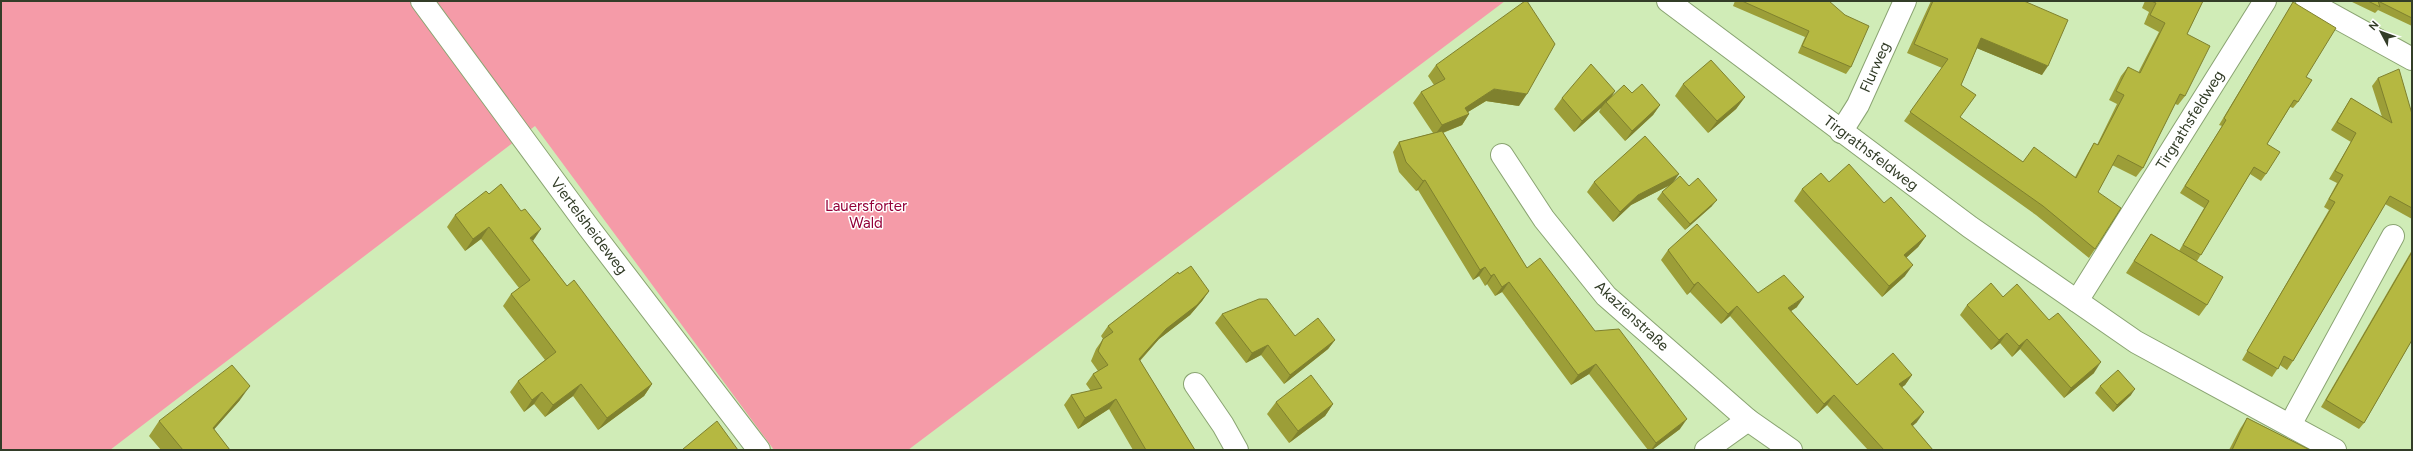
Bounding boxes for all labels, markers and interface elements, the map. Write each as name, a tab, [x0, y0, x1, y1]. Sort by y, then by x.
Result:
north arrow	[2361, 12, 2401, 52]
text: N	[2366, 18, 2382, 33]
street label: Flurweg	[1856, 39, 1894, 95]
street label: Tirgrathsfeldweg	[2152, 67, 2228, 173]
street label: Tirgrathsfeldweg	[1820, 112, 1922, 194]
street label: Viertelsheideweg	[547, 174, 631, 278]
park label: Lauersforter Wald	[825, 197, 907, 232]
street label: Akazienstraße	[1591, 277, 1673, 355]

